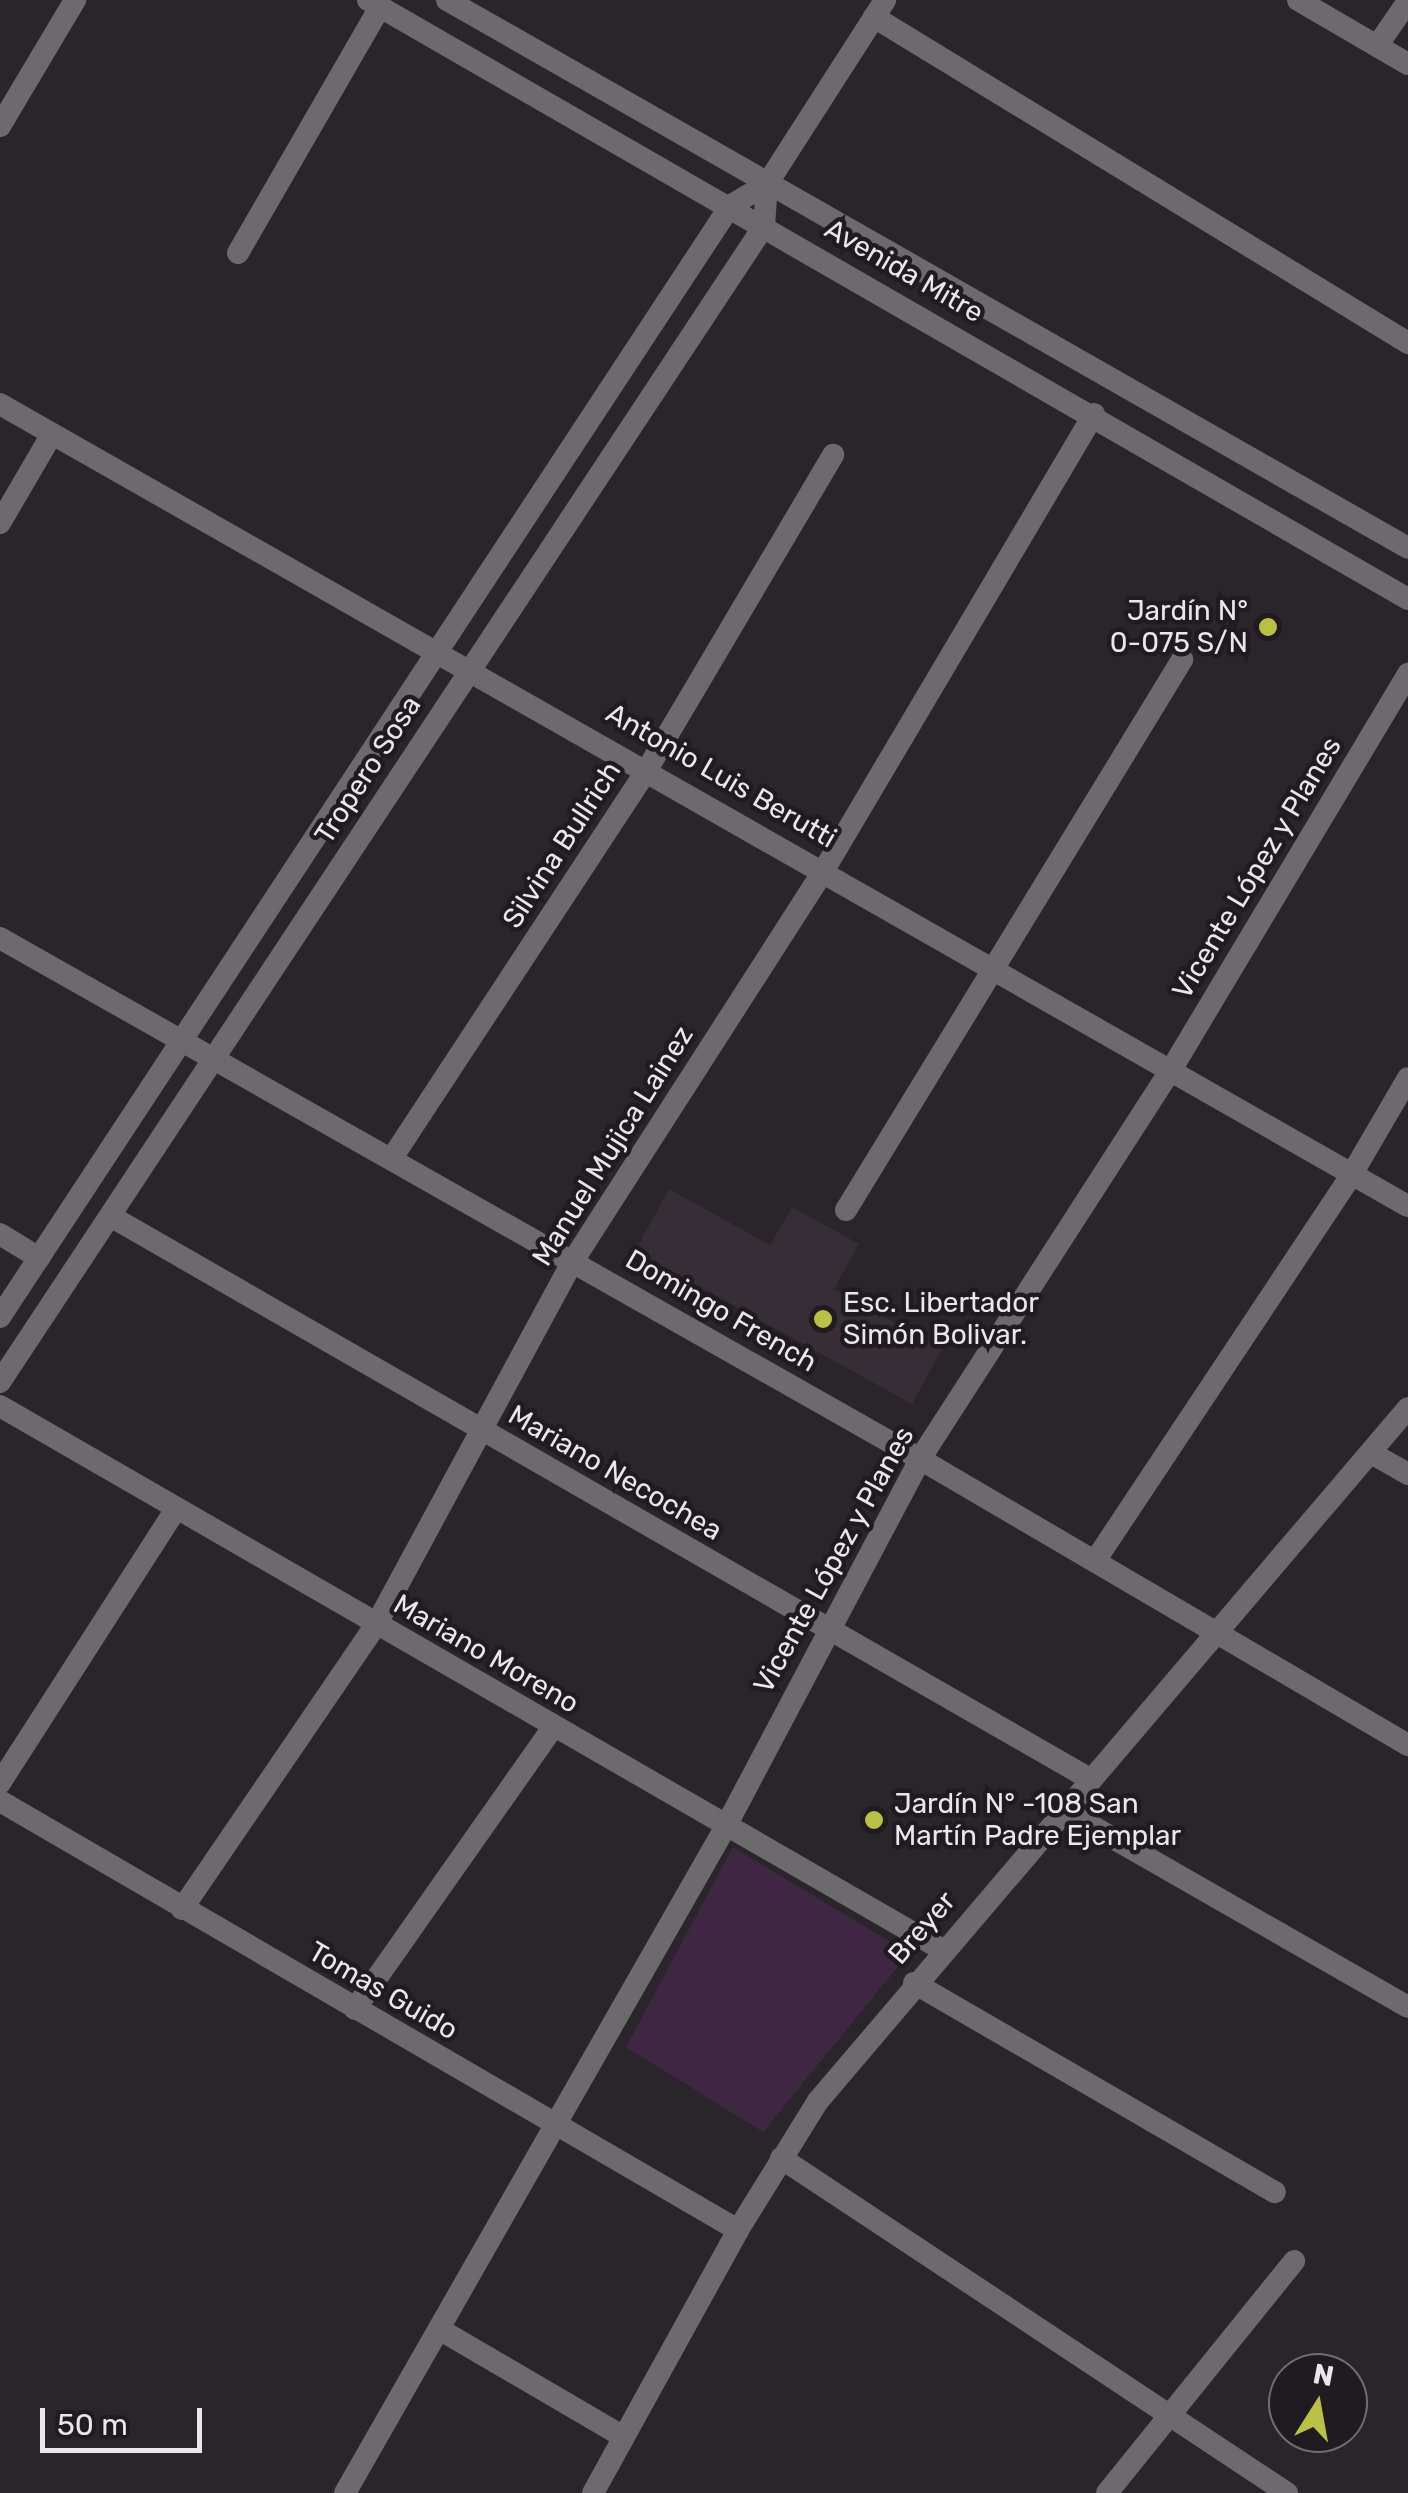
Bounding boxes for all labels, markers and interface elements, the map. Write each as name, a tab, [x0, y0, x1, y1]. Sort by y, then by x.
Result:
street label: Avenida Mitre	[819, 212, 989, 330]
place label: Jardín N° 0-075 S/N	[1110, 594, 1248, 660]
marker: Jardín N° 0-075 S/N	[1257, 616, 1279, 638]
street label: Tropero Sosa	[308, 690, 428, 850]
street label: Antonio Luis Berutti	[600, 696, 842, 856]
street label: Vicente López y Planes	[1165, 730, 1349, 1006]
street label: Silvina Bullrich	[496, 755, 628, 935]
street label: Manuel Mujica Lainez	[525, 1020, 701, 1272]
street label: Domingo French	[619, 1243, 823, 1379]
place label: Esc. Libertador Simón Bolivar.	[843, 1286, 1039, 1352]
marker: Esc. Libertador Simón Bolivar.	[812, 1308, 834, 1330]
street label: Mariano Necochea	[502, 1398, 728, 1548]
street label: Vicente López y Planes	[746, 1420, 922, 1700]
street label: Mariano Moreno	[388, 1587, 584, 1721]
place label: Jardín N° -108 San Martín Padre Ejemplar	[894, 1787, 1181, 1853]
marker: Jardín N° -108 San Martín Padre Ejemplar	[863, 1809, 885, 1831]
street label: Breyer	[881, 1885, 963, 1971]
street label: Tomas Guido	[302, 1935, 464, 2047]
north arrow	[1268, 2353, 1368, 2453]
text: N	[1310, 2357, 1336, 2393]
scale bar	[45, 2388, 208, 2450]
text: 50 m	[57, 2407, 128, 2443]

